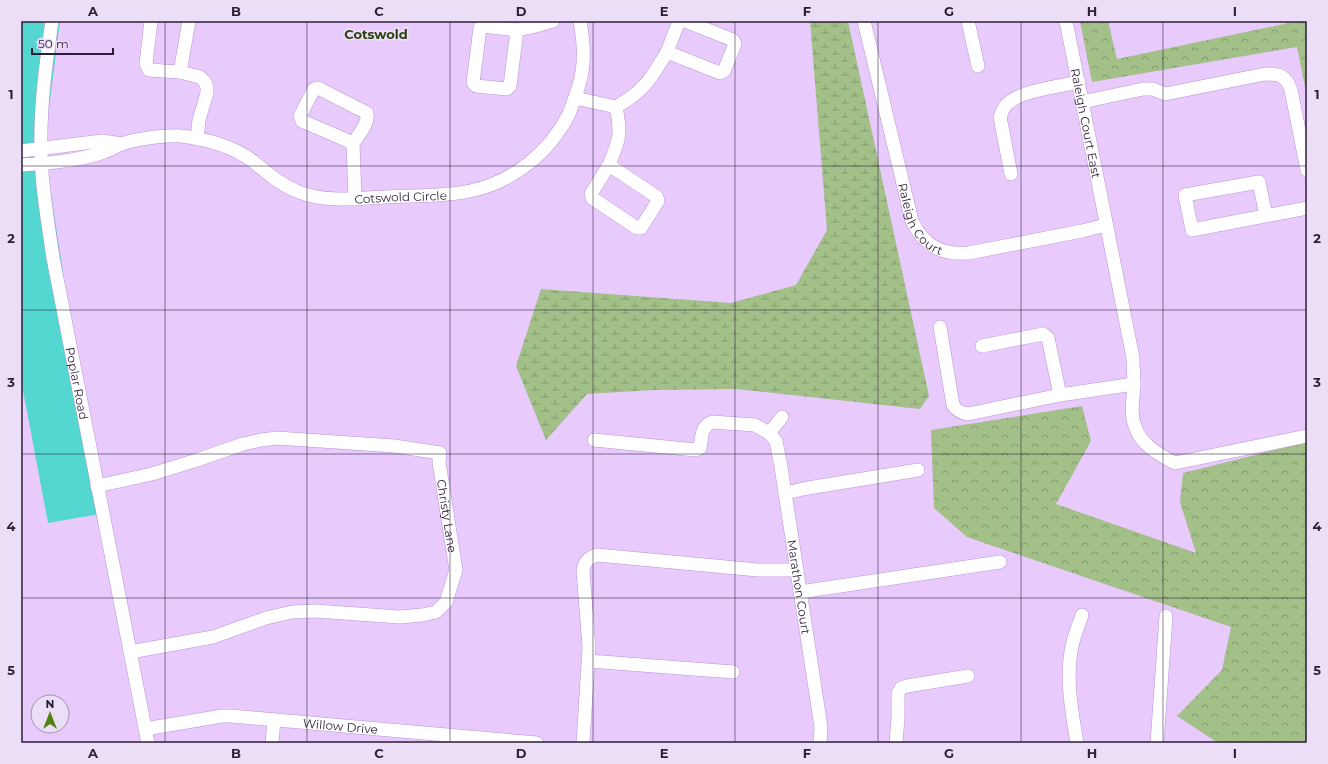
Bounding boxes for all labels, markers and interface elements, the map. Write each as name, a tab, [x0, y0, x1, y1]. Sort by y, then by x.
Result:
text: A	[87, 3, 99, 19]
text: B	[231, 3, 241, 19]
text: C	[374, 3, 384, 19]
text: D	[516, 3, 527, 19]
text: E	[660, 3, 669, 19]
text: F	[803, 3, 811, 19]
text: G	[944, 3, 954, 19]
text: H	[1087, 3, 1097, 19]
text: I	[1233, 3, 1237, 19]
district label: Cotswold	[344, 26, 408, 42]
scale bar	[32, 30, 113, 56]
text: 50 m	[38, 36, 69, 51]
street label: Raleigh Court East	[1068, 67, 1105, 179]
text: 1	[8, 86, 14, 102]
text: 1	[1314, 86, 1320, 102]
street label: Raleigh Court	[896, 181, 945, 258]
street label: Cotswold Circle	[354, 187, 447, 206]
text: 2	[7, 230, 15, 246]
text: 2	[1313, 230, 1321, 246]
street label: Poplar Road	[63, 346, 92, 421]
text: 3	[6, 374, 15, 390]
text: 3	[1312, 374, 1321, 390]
street label: Christy Lane	[434, 478, 461, 554]
text: 4	[7, 518, 16, 534]
text: 4	[1313, 518, 1322, 534]
street label: Marathon Court	[785, 539, 814, 635]
text: 5	[7, 662, 15, 678]
text: 5	[1313, 662, 1321, 678]
north arrow	[30, 694, 70, 734]
text: N	[46, 697, 54, 711]
street label: Willow Drive	[302, 715, 379, 736]
text: A	[87, 745, 99, 761]
text: B	[231, 745, 241, 761]
text: C	[374, 745, 384, 761]
text: D	[516, 745, 527, 761]
text: E	[660, 745, 669, 761]
text: F	[803, 745, 811, 761]
text: G	[944, 745, 954, 761]
text: H	[1087, 745, 1097, 761]
text: I	[1233, 745, 1237, 761]

